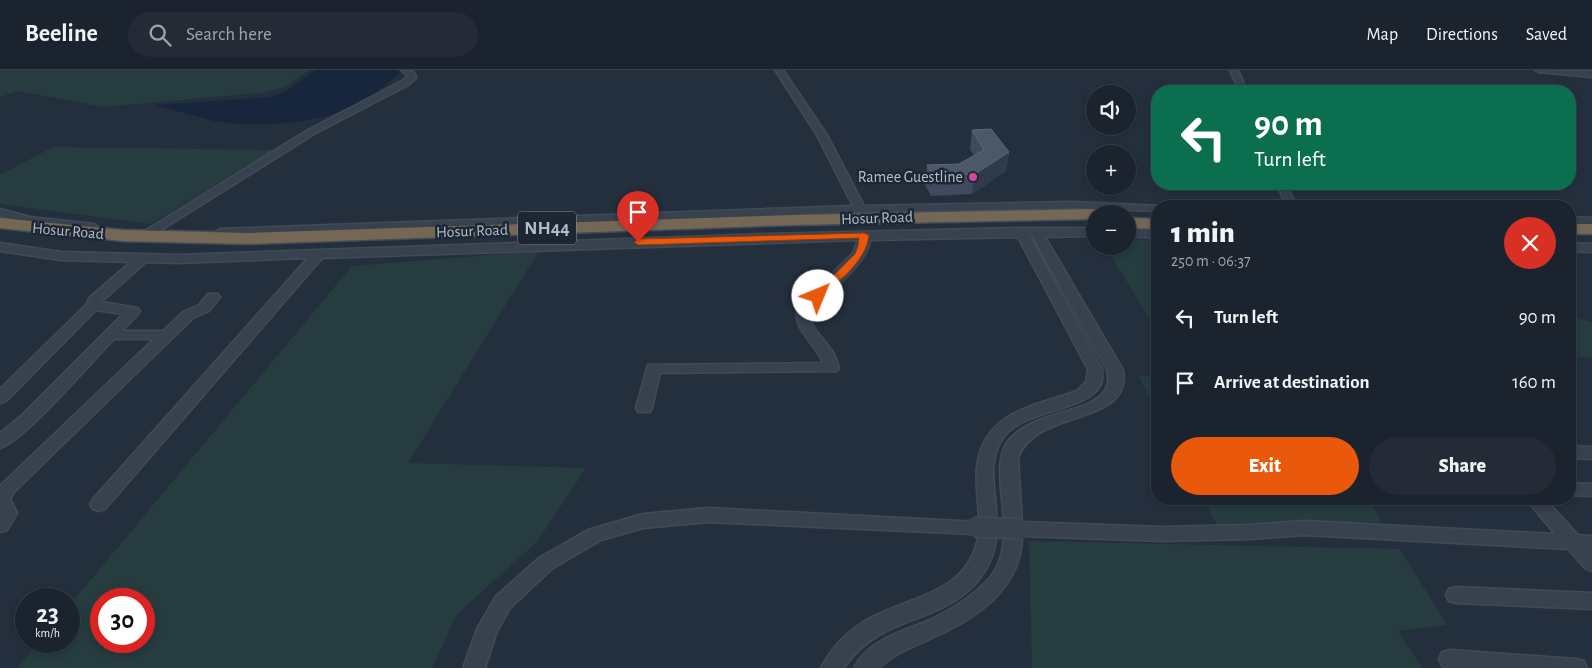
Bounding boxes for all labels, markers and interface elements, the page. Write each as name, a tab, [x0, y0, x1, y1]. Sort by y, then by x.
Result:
search box	[128, 12, 478, 57]
icon: search	[146, 21, 174, 49]
text: Beeline	[25, 22, 98, 46]
text: Search here	[186, 25, 272, 44]
text: Map	[1367, 26, 1398, 44]
text: Directions	[1426, 26, 1498, 44]
text: Saved	[1526, 26, 1567, 44]
map controls	[1086, 85, 1136, 255]
button: sound	[1086, 85, 1136, 135]
icon: left	[1171, 105, 1236, 170]
text: 90 m	[1254, 107, 1323, 142]
button: +	[1086, 145, 1136, 195]
text: Turn left	[1254, 148, 1326, 170]
place label: Ramee Guestline	[858, 169, 963, 185]
marker: Ramee Guestline	[967, 171, 979, 183]
pin	[617, 191, 659, 242]
icon: arrive	[624, 198, 652, 226]
button: −	[1086, 205, 1136, 255]
street label: Hosur Road	[841, 209, 913, 227]
road number: NH44	[518, 212, 576, 244]
button: close	[1504, 217, 1556, 269]
text: 1 min	[1171, 218, 1235, 248]
street label: Hosur Road	[31, 220, 105, 242]
street label: Hosur Road	[436, 222, 508, 240]
text: 250 m · 06:37	[1171, 253, 1251, 269]
position arrow	[791, 269, 843, 321]
icon: left	[1171, 304, 1199, 332]
text: Turn left	[1214, 308, 1278, 327]
text: 90 m	[1519, 308, 1556, 327]
icon: arrive	[1171, 369, 1199, 397]
text: Arrive at destination	[1214, 373, 1370, 392]
text: 160 m	[1512, 373, 1556, 392]
button: Exit	[1171, 437, 1359, 495]
button: Share	[1369, 437, 1556, 495]
speed limit sign: 30	[90, 588, 155, 653]
text: 23	[36, 602, 59, 627]
text: km/h	[35, 627, 60, 639]

